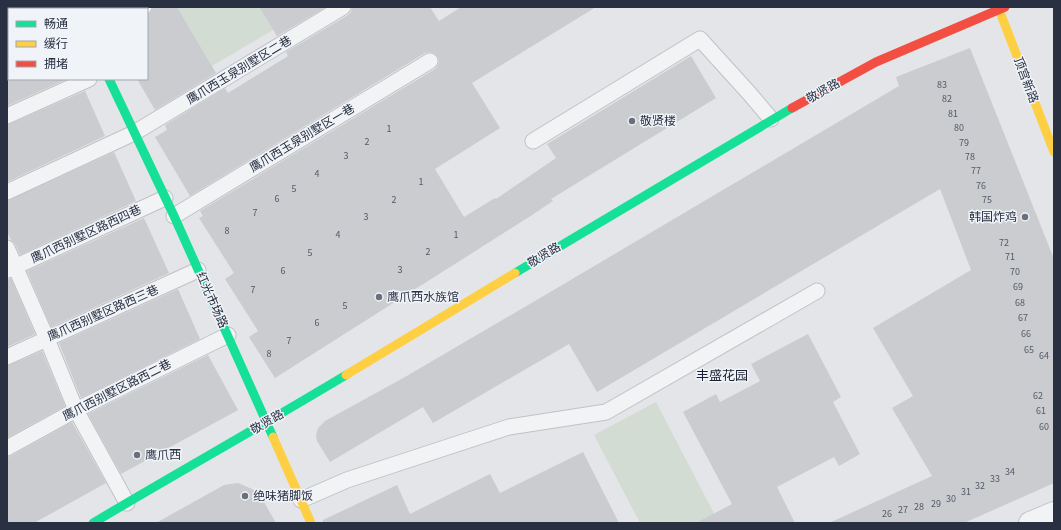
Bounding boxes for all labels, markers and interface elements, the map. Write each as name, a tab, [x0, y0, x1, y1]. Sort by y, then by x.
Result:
legend	[8, 8, 148, 80]
text: 畅通	[44, 16, 68, 33]
street label: 鹰爪西玉泉别墅区二巷	[183, 32, 295, 109]
text: 缓行	[44, 36, 68, 53]
street label: 顶宫新路	[1009, 55, 1042, 106]
text: 拥堵	[44, 56, 68, 73]
street label: 敬贤路	[803, 75, 843, 108]
house number: 83	[937, 78, 947, 92]
house number: 82	[942, 92, 952, 106]
street label: 鹰爪西玉泉别墅区一巷	[246, 100, 358, 177]
house number: 81	[948, 107, 958, 121]
place label: 敬贤楼	[640, 113, 676, 130]
marker: 敬贤楼	[627, 116, 637, 126]
house number: 80	[954, 121, 964, 135]
house number: 1	[387, 122, 392, 136]
house number: 2	[365, 135, 370, 149]
house number: 79	[959, 136, 969, 150]
house number: 3	[344, 149, 349, 163]
house number: 78	[965, 150, 975, 164]
house number: 77	[971, 164, 981, 178]
house number: 4	[315, 167, 320, 181]
house number: 1	[419, 175, 424, 189]
house number: 76	[976, 179, 986, 193]
house number: 5	[292, 182, 297, 196]
house number: 6	[275, 192, 280, 206]
house number: 2	[392, 193, 397, 207]
house number: 75	[982, 193, 992, 207]
street label: 鹰爪西别墅区路西四巷	[28, 201, 144, 268]
house number: 7	[253, 206, 258, 220]
place label: 韩国炸鸡	[969, 209, 1017, 226]
house number: 3	[364, 210, 369, 224]
marker: 韩国炸鸡	[1020, 212, 1030, 222]
house number: 8	[225, 224, 230, 238]
house number: 4	[336, 228, 341, 242]
house number: 1	[454, 228, 459, 242]
house number: 72	[999, 236, 1009, 250]
street label: 敬贤路	[524, 239, 564, 272]
house number: 2	[426, 245, 431, 259]
house number: 5	[308, 246, 313, 260]
house number: 71	[1005, 250, 1015, 264]
house number: 3	[398, 263, 403, 277]
house number: 6	[281, 264, 286, 278]
house number: 70	[1010, 265, 1020, 279]
street label: 红光市场路	[192, 269, 232, 331]
house number: 69	[1013, 280, 1023, 294]
street label: 鹰爪西别墅区路西三巷	[45, 281, 161, 346]
house number: 7	[251, 283, 256, 297]
place label: 鹰爪西水族馆	[387, 289, 459, 306]
marker: 鹰爪西水族馆	[374, 292, 384, 302]
house number: 68	[1015, 296, 1025, 310]
house number: 5	[343, 299, 348, 313]
house number: 67	[1018, 311, 1028, 325]
house number: 6	[315, 316, 320, 330]
house number: 66	[1021, 327, 1031, 341]
house number: 7	[287, 334, 292, 348]
house number: 65	[1024, 343, 1034, 357]
house number: 8	[267, 347, 272, 361]
house number: 64	[1039, 349, 1049, 363]
street label: 鹰爪西别墅区路西二巷	[60, 356, 175, 425]
district label: 丰盛花园	[696, 367, 748, 385]
house number: 62	[1033, 389, 1043, 403]
house number: 61	[1036, 404, 1046, 418]
street label: 敬贤路	[247, 406, 287, 439]
house number: 60	[1039, 420, 1049, 434]
place label: 鹰爪西	[145, 447, 181, 464]
marker: 鹰爪西	[132, 450, 142, 460]
house number: 34	[1005, 465, 1015, 479]
house number: 33	[990, 472, 1000, 486]
house number: 32	[975, 479, 985, 493]
house number: 31	[961, 485, 971, 499]
place label: 绝味猪脚饭	[253, 488, 313, 505]
marker: 绝味猪脚饭	[240, 491, 250, 501]
house number: 30	[946, 492, 956, 506]
house number: 29	[931, 497, 941, 511]
house number: 28	[914, 500, 924, 514]
house number: 27	[898, 503, 908, 517]
house number: 26	[882, 507, 892, 521]

